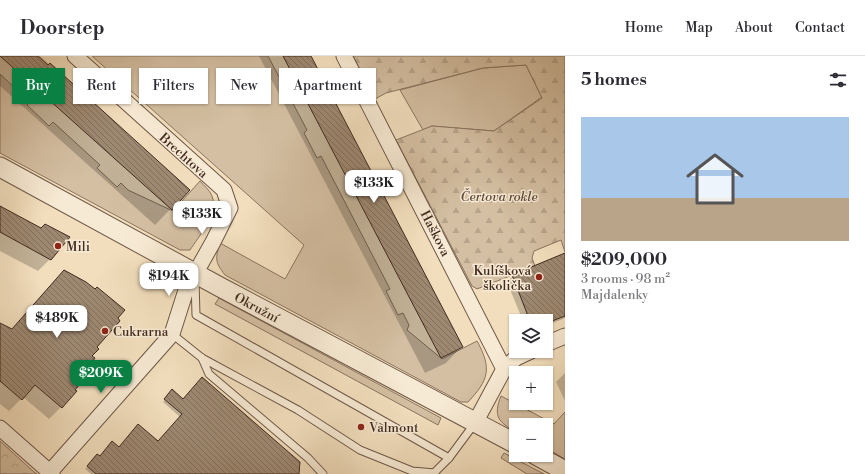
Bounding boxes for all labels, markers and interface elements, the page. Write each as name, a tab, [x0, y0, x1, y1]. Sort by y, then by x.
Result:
text: Doorstep	[20, 16, 105, 40]
text: Home	[625, 19, 663, 37]
text: Map	[685, 19, 713, 37]
text: About	[735, 19, 773, 37]
text: Contact	[795, 19, 845, 37]
chip: Buy	[12, 68, 65, 104]
chip: Rent	[73, 68, 131, 104]
chip: Filters	[139, 68, 208, 104]
chip: New	[216, 68, 271, 104]
chip: Apartment	[279, 68, 376, 104]
text: 5 homes	[581, 69, 647, 91]
icon: filters	[827, 69, 849, 91]
street label: Brechtova	[155, 129, 211, 182]
icon: home	[679, 143, 751, 215]
pin: $133K	[346, 170, 402, 204]
text: $133K	[354, 175, 394, 191]
park label: Čertova rokle	[460, 188, 538, 205]
pin: $133K	[174, 201, 230, 235]
text: $133K	[182, 206, 222, 222]
street label: Haškova	[417, 208, 454, 259]
place label: Mili	[66, 239, 90, 255]
marker: Mili	[53, 241, 63, 251]
text: $209,000	[581, 249, 667, 271]
pin: $194K	[141, 263, 197, 297]
place label: Kulíšková školička	[473, 263, 531, 294]
text: $194K	[148, 268, 190, 284]
text: 3 rooms · 98 m²	[581, 271, 670, 287]
marker: Kulíšková školička	[534, 272, 544, 282]
text: Majdalenky	[581, 287, 648, 303]
street label: Okružní	[231, 289, 282, 327]
pin: $489K	[29, 305, 85, 339]
text: $489K	[35, 310, 79, 326]
map controls	[509, 314, 553, 462]
button: layers	[509, 314, 553, 358]
place label: Cukrarna	[113, 324, 169, 340]
marker: Cukrarna	[100, 326, 110, 336]
pin: $209K	[73, 360, 129, 394]
text: $209K	[79, 365, 123, 381]
button: +	[509, 366, 553, 410]
button: −	[509, 418, 553, 462]
place label: Valmont	[368, 420, 419, 436]
marker: Valmont	[356, 422, 366, 432]

